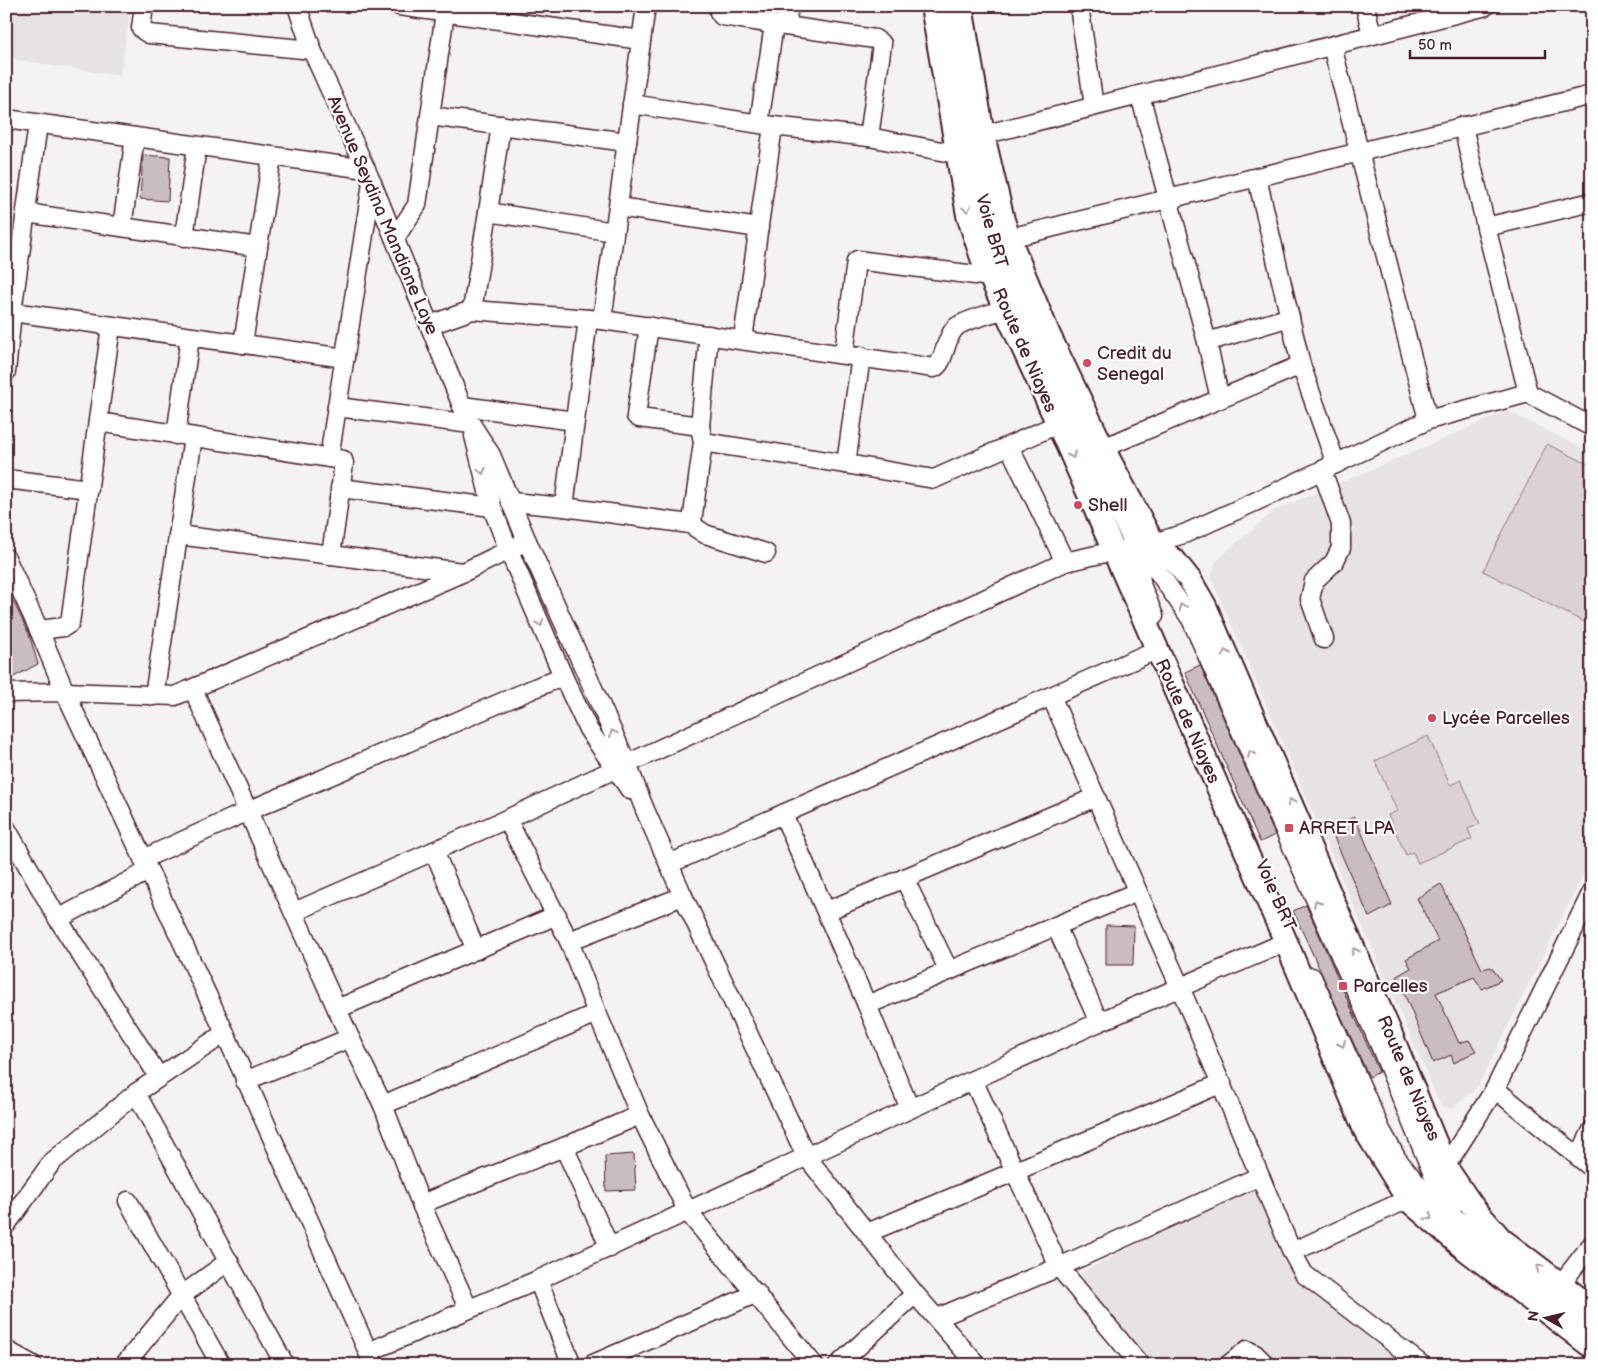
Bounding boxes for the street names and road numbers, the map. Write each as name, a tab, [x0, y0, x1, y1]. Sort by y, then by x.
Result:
street label: Avenue Seydina Mandione Laye	[323, 92, 443, 338]
street label: Voie BRT	[971, 192, 1012, 271]
street label: Route de Niayes	[988, 285, 1061, 416]
street label: Route de Niayes	[1151, 656, 1224, 787]
street label: Voie BRT	[1251, 856, 1301, 934]
street label: Route de Niayes	[1373, 1013, 1444, 1144]

